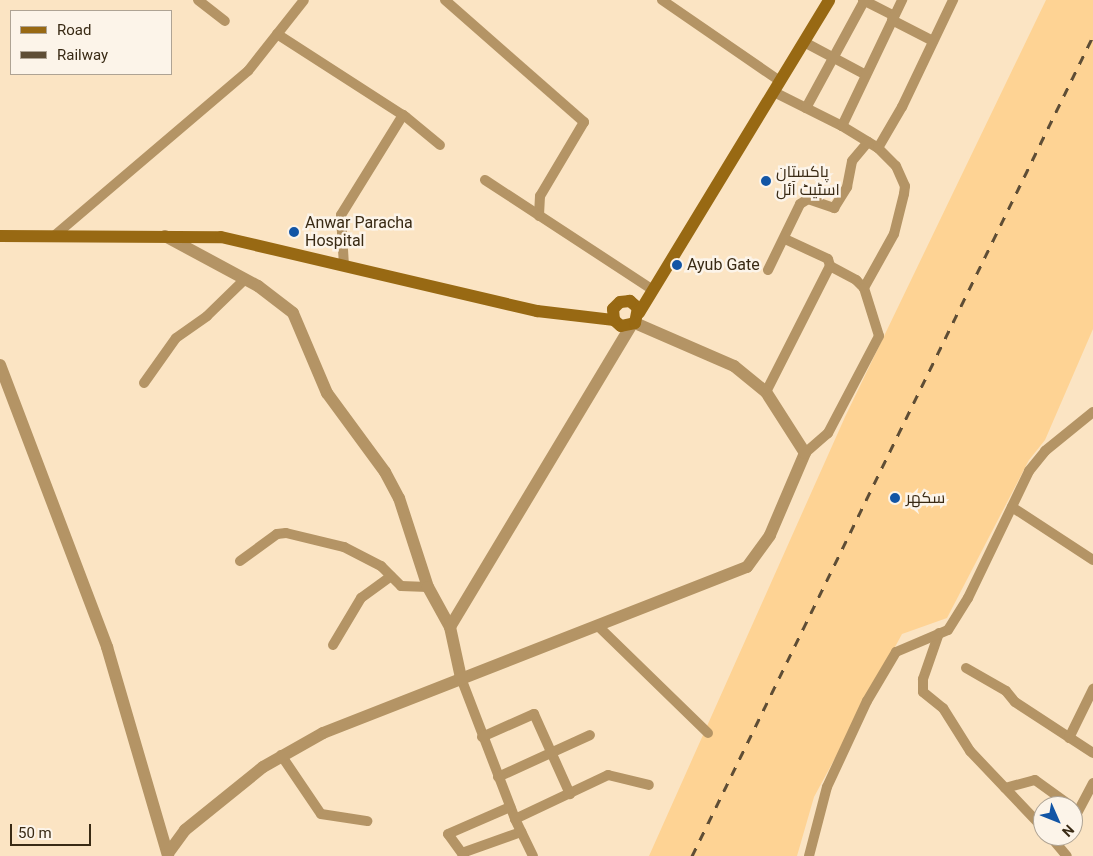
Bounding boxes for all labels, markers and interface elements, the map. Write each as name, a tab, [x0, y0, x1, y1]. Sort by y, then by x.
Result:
legend	[10, 10, 172, 75]
text: Road	[57, 21, 91, 39]
text: Railway	[57, 46, 108, 64]
place label: پاکستان اسٹیٹ آئل	[776, 162, 840, 200]
marker: پاکستان اسٹیٹ آئل	[760, 175, 772, 187]
place label: Anwar Paracha Hospital	[305, 213, 413, 251]
marker: Anwar Paracha Hospital	[287, 225, 301, 239]
place label: Ayub Gate	[687, 255, 760, 275]
marker: Ayub Gate	[671, 259, 683, 271]
place label: سكهر	[906, 488, 945, 508]
marker: سكهر	[888, 491, 902, 505]
north arrow	[1033, 796, 1083, 846]
scale bar	[12, 814, 94, 846]
text: N	[1059, 822, 1077, 840]
text: 50 m	[18, 824, 52, 842]

